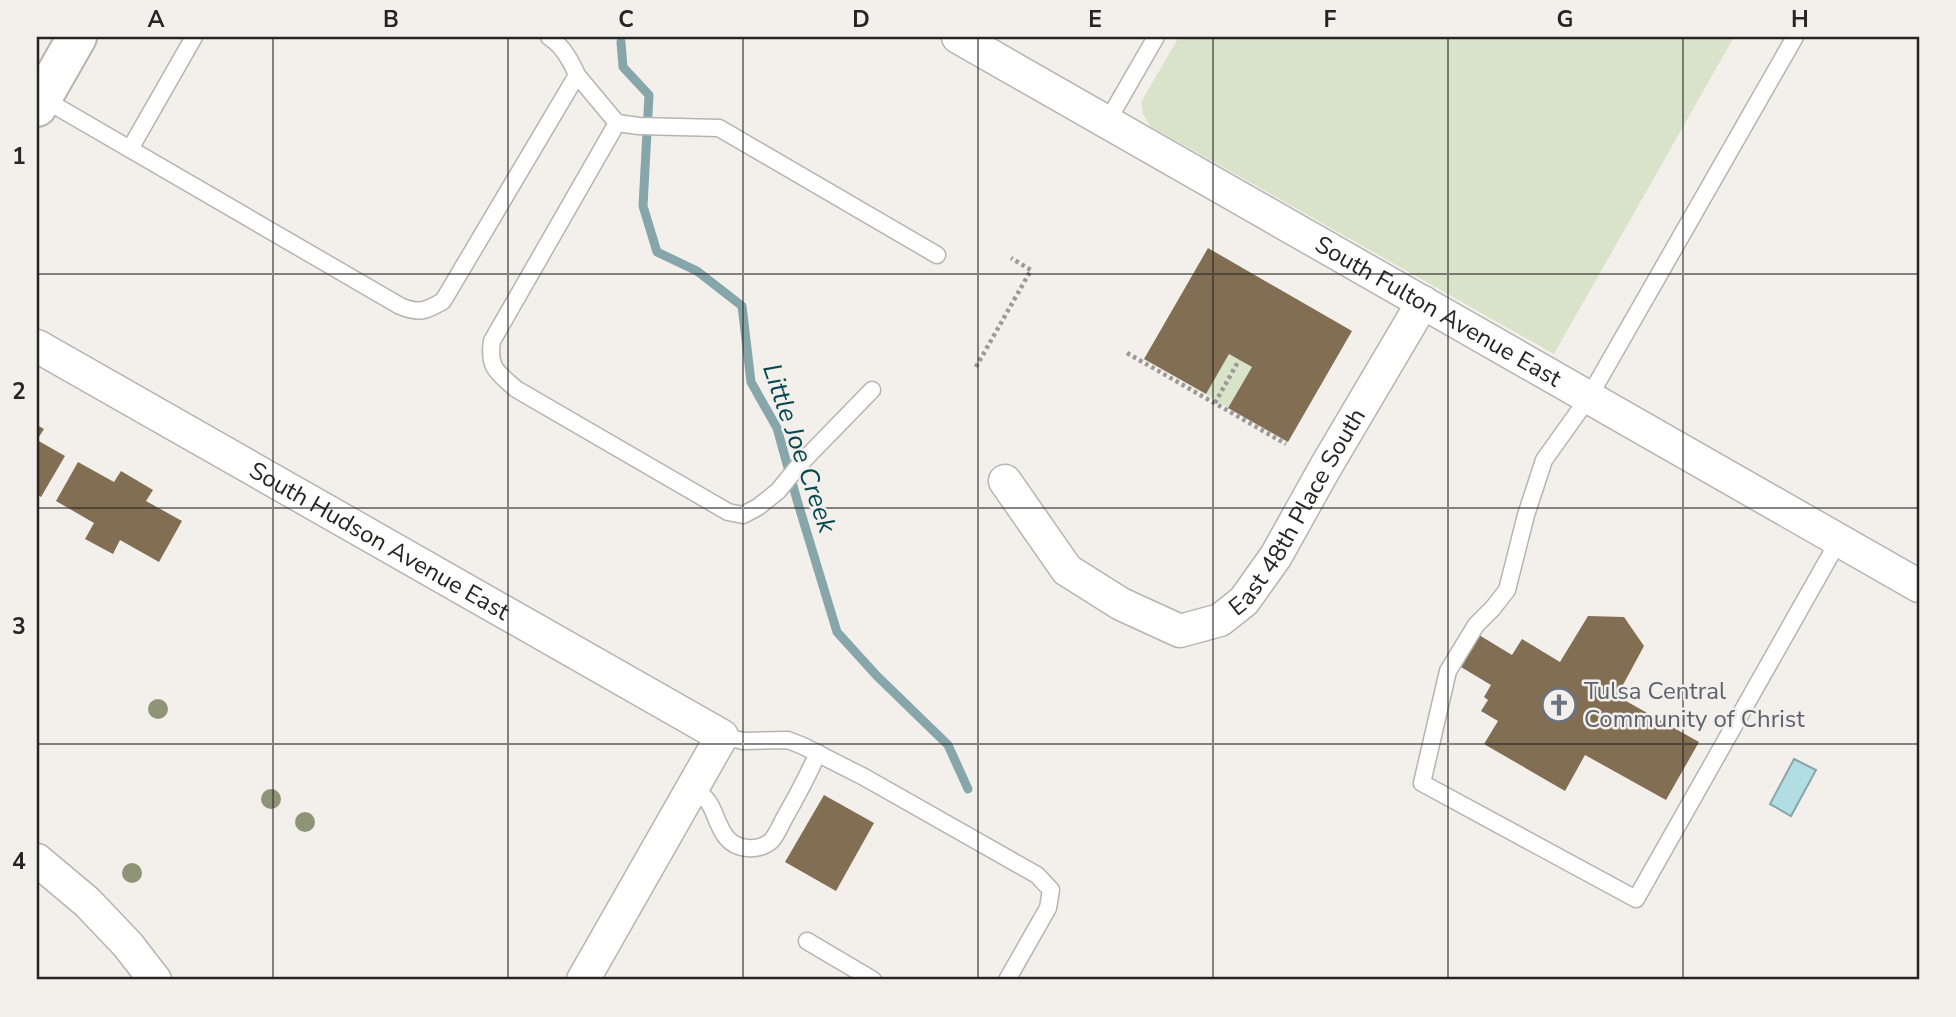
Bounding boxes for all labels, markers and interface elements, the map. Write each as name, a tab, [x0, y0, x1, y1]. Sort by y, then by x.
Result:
text: A	[147, 4, 165, 35]
text: B	[383, 4, 399, 35]
text: C	[618, 4, 634, 35]
text: D	[852, 4, 870, 35]
text: E	[1088, 4, 1102, 35]
text: F	[1324, 4, 1337, 35]
text: G	[1557, 4, 1573, 35]
text: H	[1791, 4, 1809, 35]
text: 1	[12, 141, 26, 172]
street label: South Fulton Avenue East	[1309, 228, 1568, 395]
water label: Little Joe Creek	[754, 359, 845, 538]
text: 2	[12, 376, 26, 407]
street label: East 48th Place South	[1222, 402, 1373, 623]
street label: South Hudson Avenue East	[243, 454, 516, 628]
text: 3	[12, 611, 26, 642]
place label: Tulsa Central Community of Christ	[1584, 675, 1805, 735]
church icon: Tulsa Central Community of Christ	[1540, 686, 1578, 724]
text: 4	[12, 846, 26, 877]

